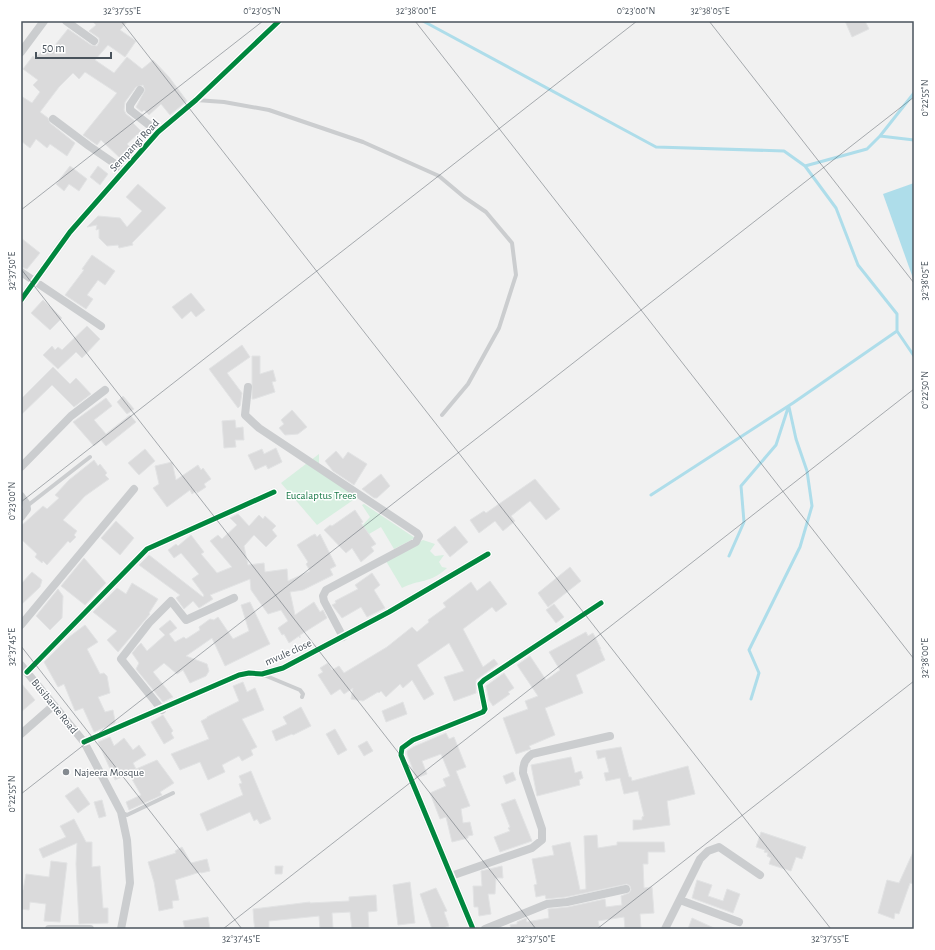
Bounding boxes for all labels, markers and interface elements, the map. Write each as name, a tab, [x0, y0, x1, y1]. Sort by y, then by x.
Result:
text: 32°37'55"E	[103, 6, 141, 16]
text: 0°23'05"N	[243, 6, 281, 16]
text: 32°38'00"E	[396, 6, 436, 16]
text: 0°23'00"N	[617, 6, 655, 16]
text: 32°38'05"E	[690, 6, 730, 16]
scale bar	[36, 34, 111, 60]
text: 50 m	[42, 42, 65, 54]
text: 0°22'55"N	[920, 80, 930, 116]
street label: Sempangi Road	[108, 117, 161, 174]
text: 32°37'50"E	[7, 252, 17, 290]
text: 32°38'05"E	[920, 261, 930, 301]
text: 0°22'50"N	[920, 371, 930, 409]
text: 0°23'00"N	[7, 482, 17, 520]
park label: Eucalaptus Trees	[286, 490, 356, 501]
text: 32°37'45"E	[7, 628, 17, 666]
street label: mvule close	[263, 637, 313, 668]
text: 32°38'00"E	[920, 638, 930, 678]
street label: Busibante Road	[29, 677, 80, 736]
marker: Najeera Mosque	[61, 767, 71, 777]
place label: Najeera Mosque	[74, 767, 144, 778]
text: 0°22'55"N	[7, 776, 17, 812]
text: 32°37'45"E	[222, 934, 260, 944]
text: 32°37'50"E	[517, 934, 555, 944]
text: 32°37'55"E	[811, 934, 849, 944]

